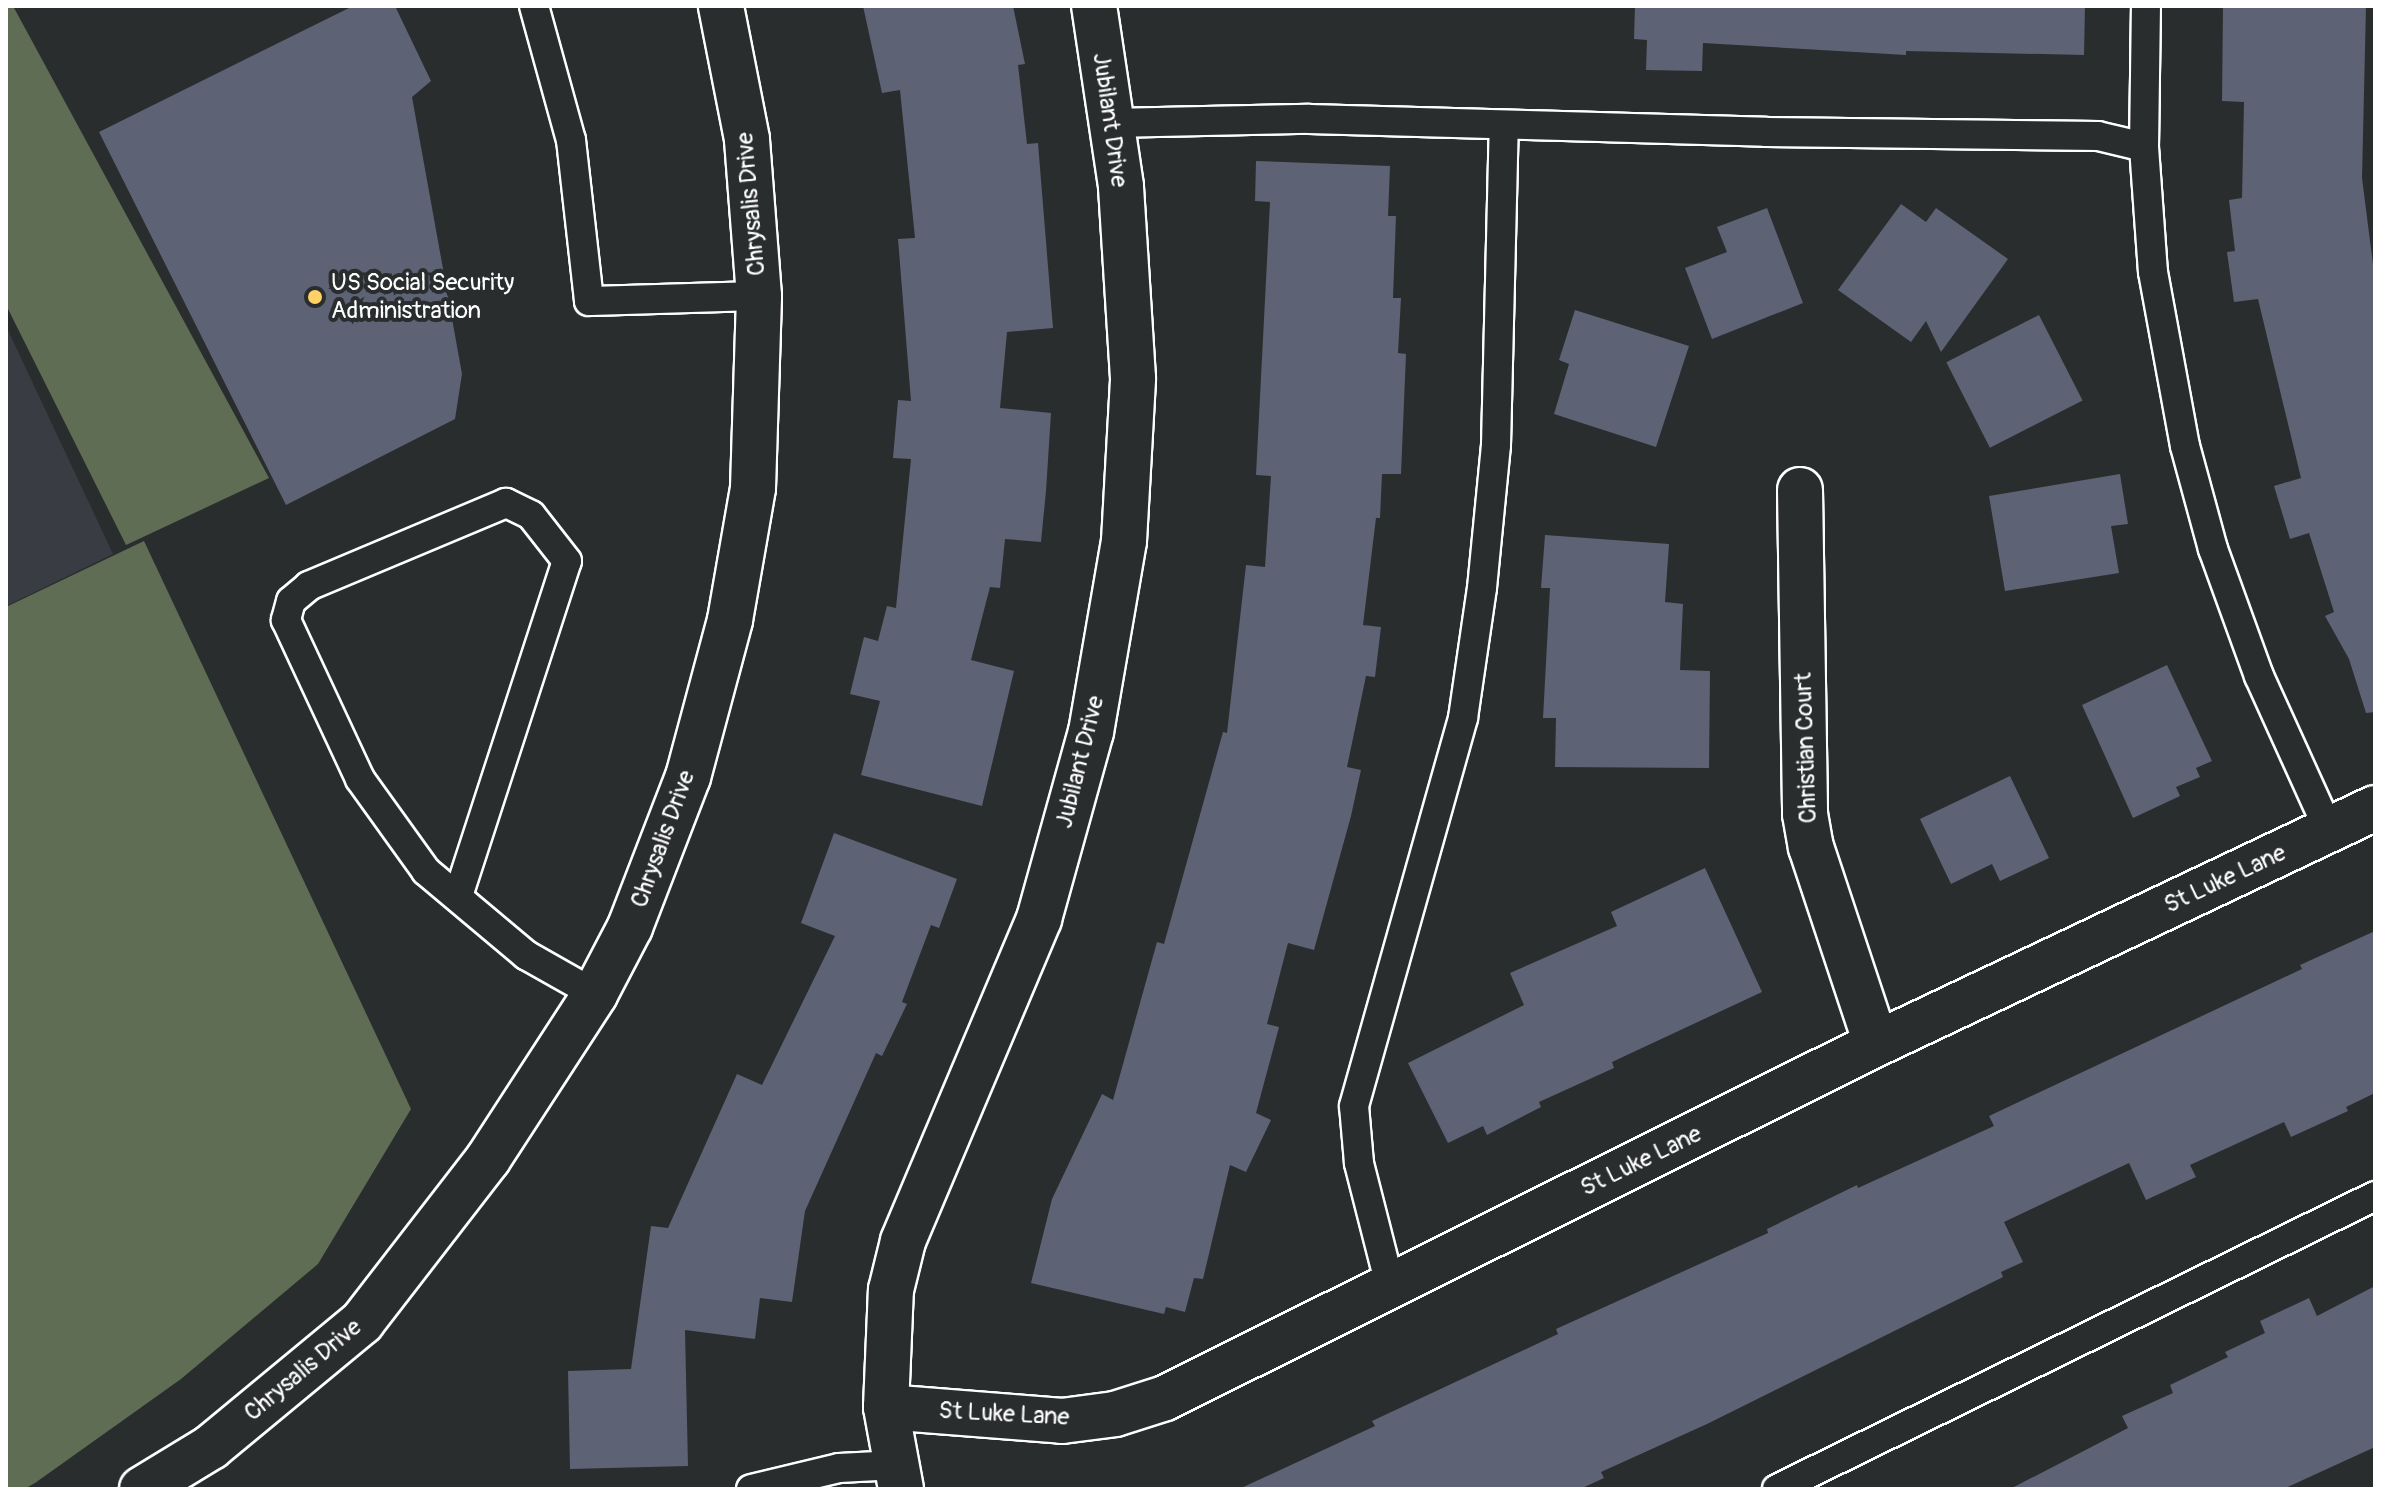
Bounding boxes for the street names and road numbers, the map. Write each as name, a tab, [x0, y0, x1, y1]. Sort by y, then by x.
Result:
street label: Jubilant Drive	[1086, 51, 1134, 189]
street label: Chrysalis Drive	[730, 131, 772, 277]
street label: Christian Court	[1789, 672, 1823, 824]
street label: Jubilant Drive	[1050, 693, 1110, 831]
street label: Chrysalis Drive	[625, 766, 701, 912]
street label: St Luke Lane	[2160, 838, 2290, 920]
street label: St Luke Lane	[1576, 1119, 1706, 1203]
street label: Chrysalis Drive	[239, 1313, 367, 1427]
street label: St Luke Lane	[938, 1396, 1070, 1432]

